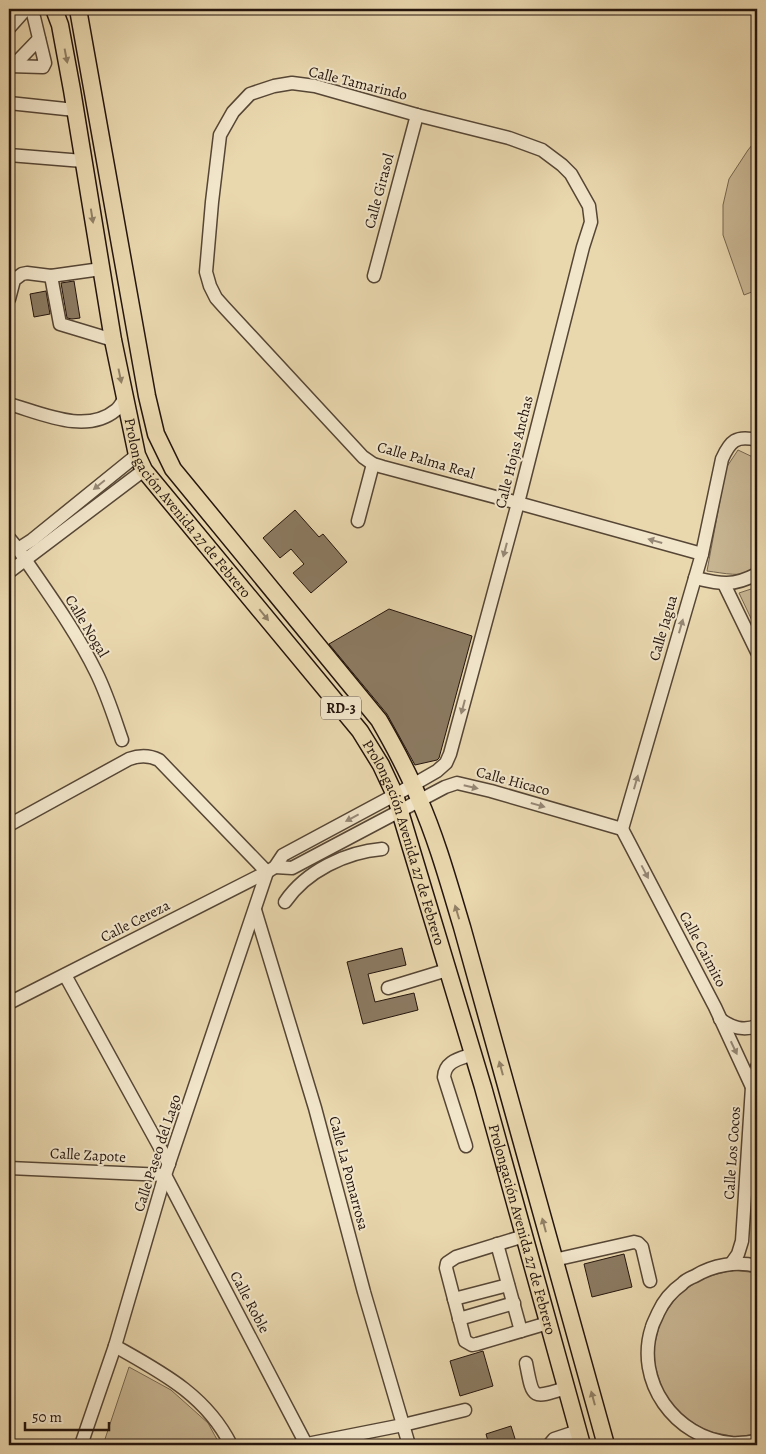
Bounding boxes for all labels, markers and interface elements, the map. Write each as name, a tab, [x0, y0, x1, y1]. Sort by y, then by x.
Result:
one-way arrow	[62, 48, 70, 64]
street label: Calle Tamarindo	[307, 61, 409, 105]
street label: Calle Girasol	[359, 151, 399, 231]
one-way arrow	[89, 209, 97, 225]
one-way arrow	[117, 369, 125, 385]
street label: Calle Hojas Anchas	[490, 393, 538, 511]
street label: Prolongación Avenida 27 de Febrero	[120, 416, 256, 602]
street label: Calle Palma Real	[375, 437, 477, 484]
one-way arrow	[93, 480, 106, 491]
one-way arrow	[648, 537, 663, 545]
one-way arrow	[501, 542, 509, 557]
street label: Calle Nogal	[61, 591, 114, 661]
street label: Calle Jagua	[644, 593, 682, 663]
one-way arrow	[258, 609, 269, 621]
one-way arrow	[677, 618, 685, 633]
road number: RD-3	[321, 696, 361, 720]
one-way arrow	[459, 699, 467, 714]
street label: Prolongación Avenida 27 de Febrero	[358, 736, 450, 948]
street label: Calle Hicaco	[474, 762, 552, 800]
one-way arrow	[632, 774, 640, 789]
one-way arrow	[464, 783, 479, 791]
one-way arrow	[531, 801, 546, 809]
one-way arrow	[345, 814, 360, 822]
one-way arrow	[641, 865, 649, 879]
street label: Calle Cereza	[97, 895, 173, 947]
one-way arrow	[453, 904, 461, 919]
street label: Calle Caimito	[675, 908, 731, 990]
one-way arrow	[730, 1041, 738, 1055]
one-way arrow	[497, 1061, 505, 1076]
street label: Calle Paseo del Lago	[129, 1092, 185, 1214]
street label: Calle Los Cocos	[719, 1106, 745, 1200]
street label: Calle La Pomarrosa	[324, 1114, 374, 1232]
street label: Prolongación Avenida 27 de Febrero	[484, 1122, 561, 1337]
street label: Calle Zapote	[50, 1143, 127, 1167]
one-way arrow	[540, 1217, 548, 1233]
street label: Calle Roble	[225, 1267, 275, 1337]
one-way arrow	[589, 1391, 597, 1406]
scale bar	[25, 1399, 109, 1431]
text: 50 m	[32, 1407, 62, 1427]

